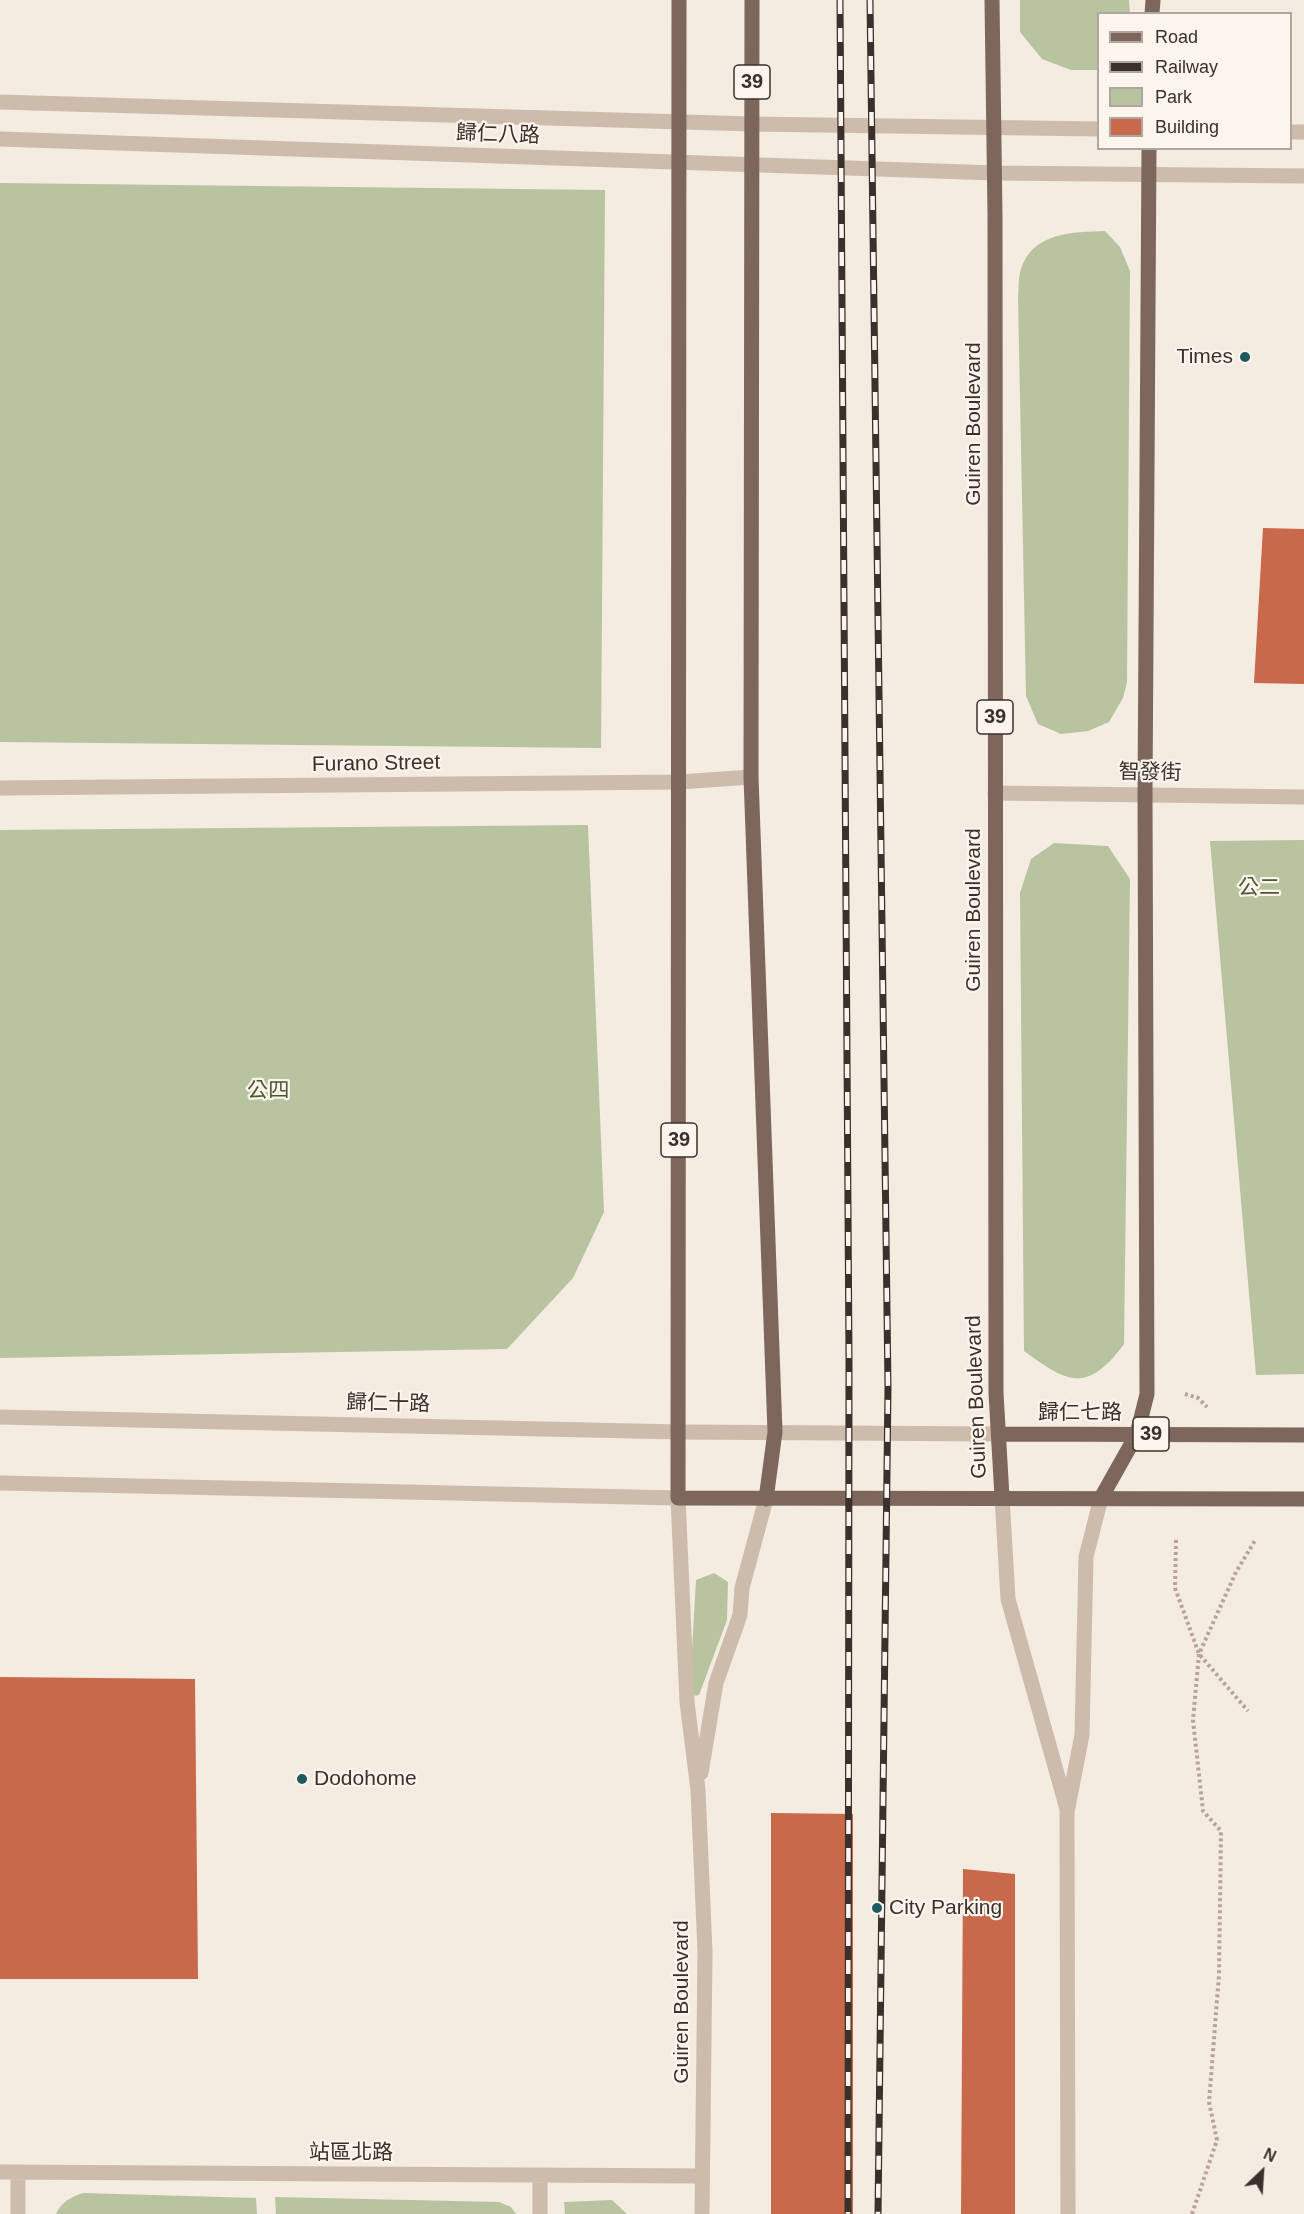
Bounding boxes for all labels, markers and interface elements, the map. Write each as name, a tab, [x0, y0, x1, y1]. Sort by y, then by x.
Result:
legend	[1097, 12, 1292, 150]
text: Road	[1155, 27, 1198, 47]
text: Railway	[1155, 57, 1218, 77]
road number: 39	[734, 65, 770, 99]
text: Park	[1155, 87, 1192, 107]
text: Building	[1155, 117, 1219, 137]
street label: 歸仁八路	[456, 121, 540, 149]
street label: Guiren Boulevard	[961, 342, 987, 506]
place label: Times	[1177, 344, 1233, 370]
marker: Times	[1238, 350, 1252, 364]
road number: 39	[977, 700, 1013, 734]
street label: Furano Street	[312, 750, 440, 778]
street label: 智發街	[1118, 760, 1182, 786]
street label: Guiren Boulevard	[961, 828, 987, 992]
park label: 公二	[1238, 875, 1280, 901]
park label: 公四	[247, 1078, 289, 1104]
road number: 39	[661, 1123, 697, 1157]
street label: Guiren Boulevard	[962, 1315, 992, 1479]
street label: 歸仁十路	[346, 1391, 430, 1417]
street label: 歸仁七路	[1038, 1400, 1122, 1426]
road number: 39	[1133, 1417, 1169, 1451]
place label: Dodohome	[314, 1766, 417, 1792]
marker: Dodohome	[295, 1772, 309, 1786]
place label: City Parking	[889, 1895, 1002, 1921]
marker: City Parking	[870, 1901, 884, 1915]
street label: Guiren Boulevard	[669, 1920, 695, 2084]
street label: 站區北路	[309, 2140, 393, 2166]
north arrow	[1232, 2142, 1292, 2202]
text: N	[1261, 2145, 1279, 2165]

